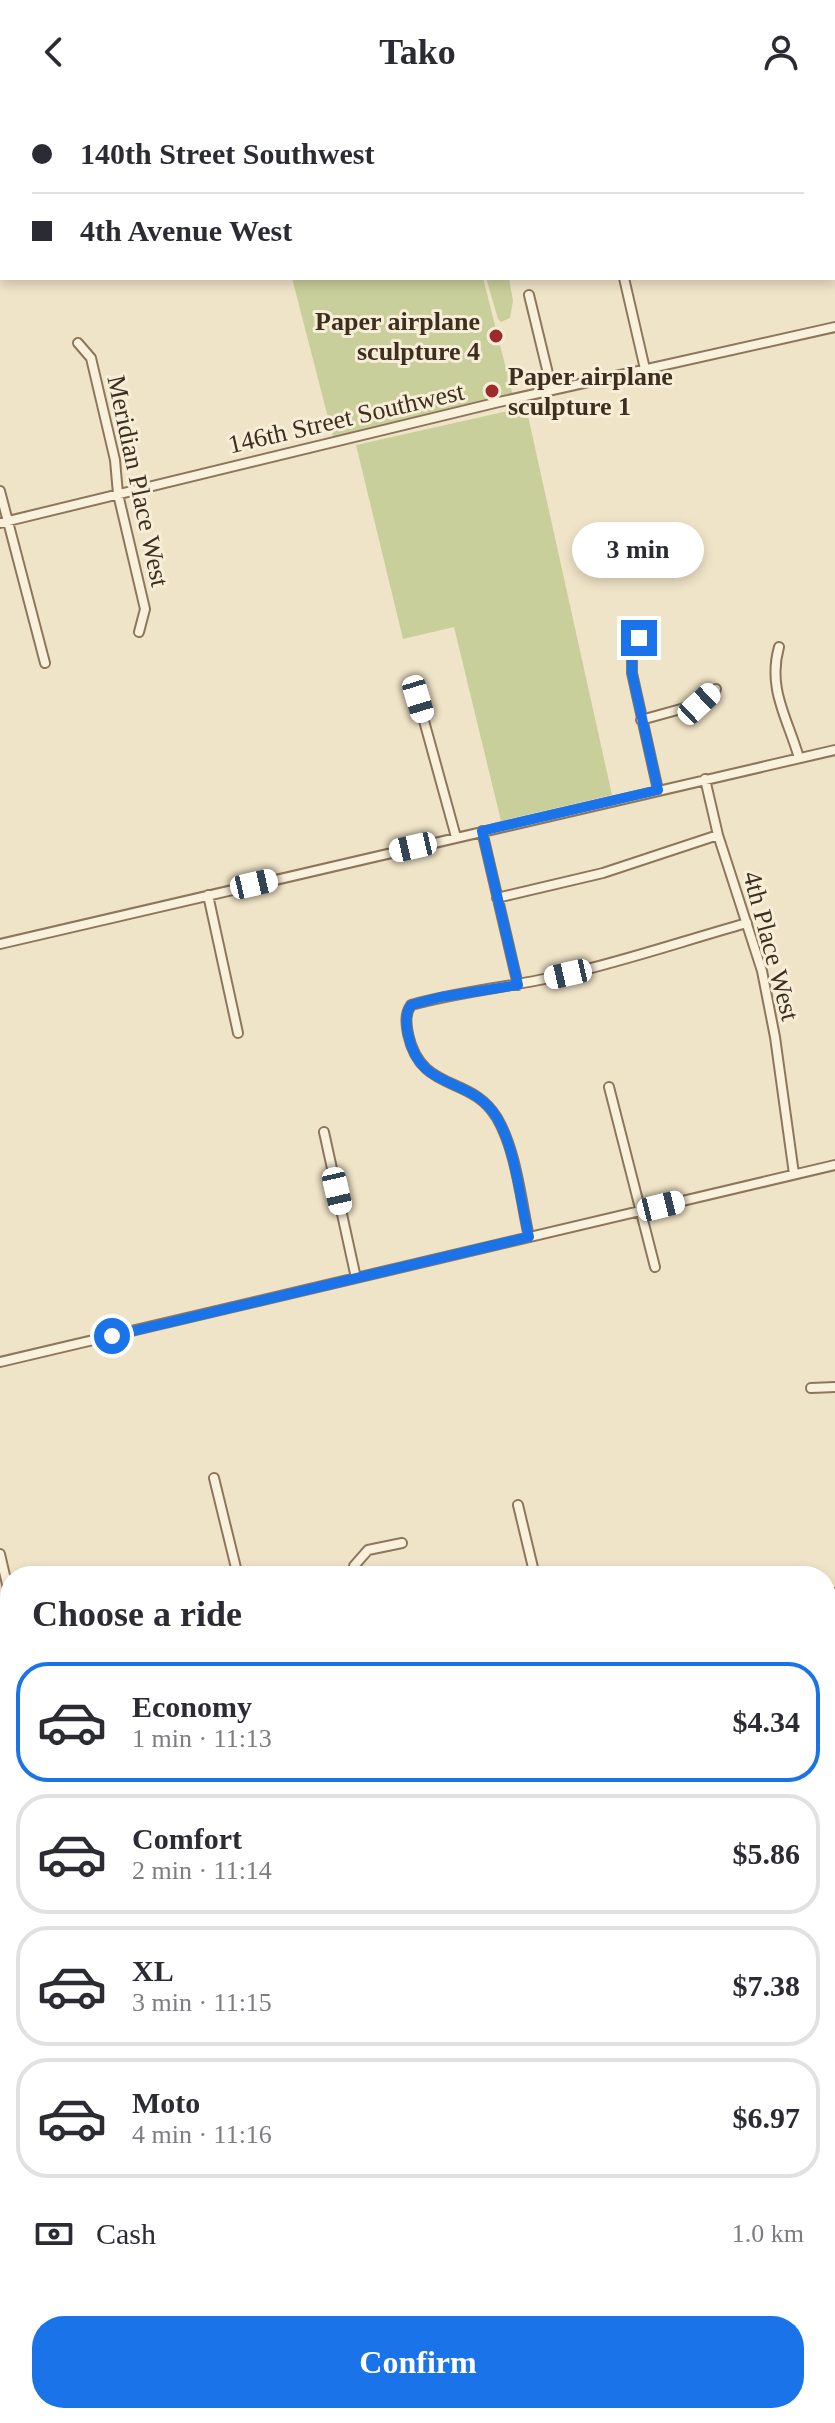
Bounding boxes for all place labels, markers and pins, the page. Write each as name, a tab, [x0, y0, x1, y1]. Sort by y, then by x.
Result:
place label: Paper airplane sculpture 4	[315, 307, 480, 366]
marker: Paper airplane sculpture 4	[487, 327, 505, 345]
place label: Paper airplane sculpture 1	[508, 362, 673, 421]
marker: Paper airplane sculpture 1	[483, 382, 501, 400]

